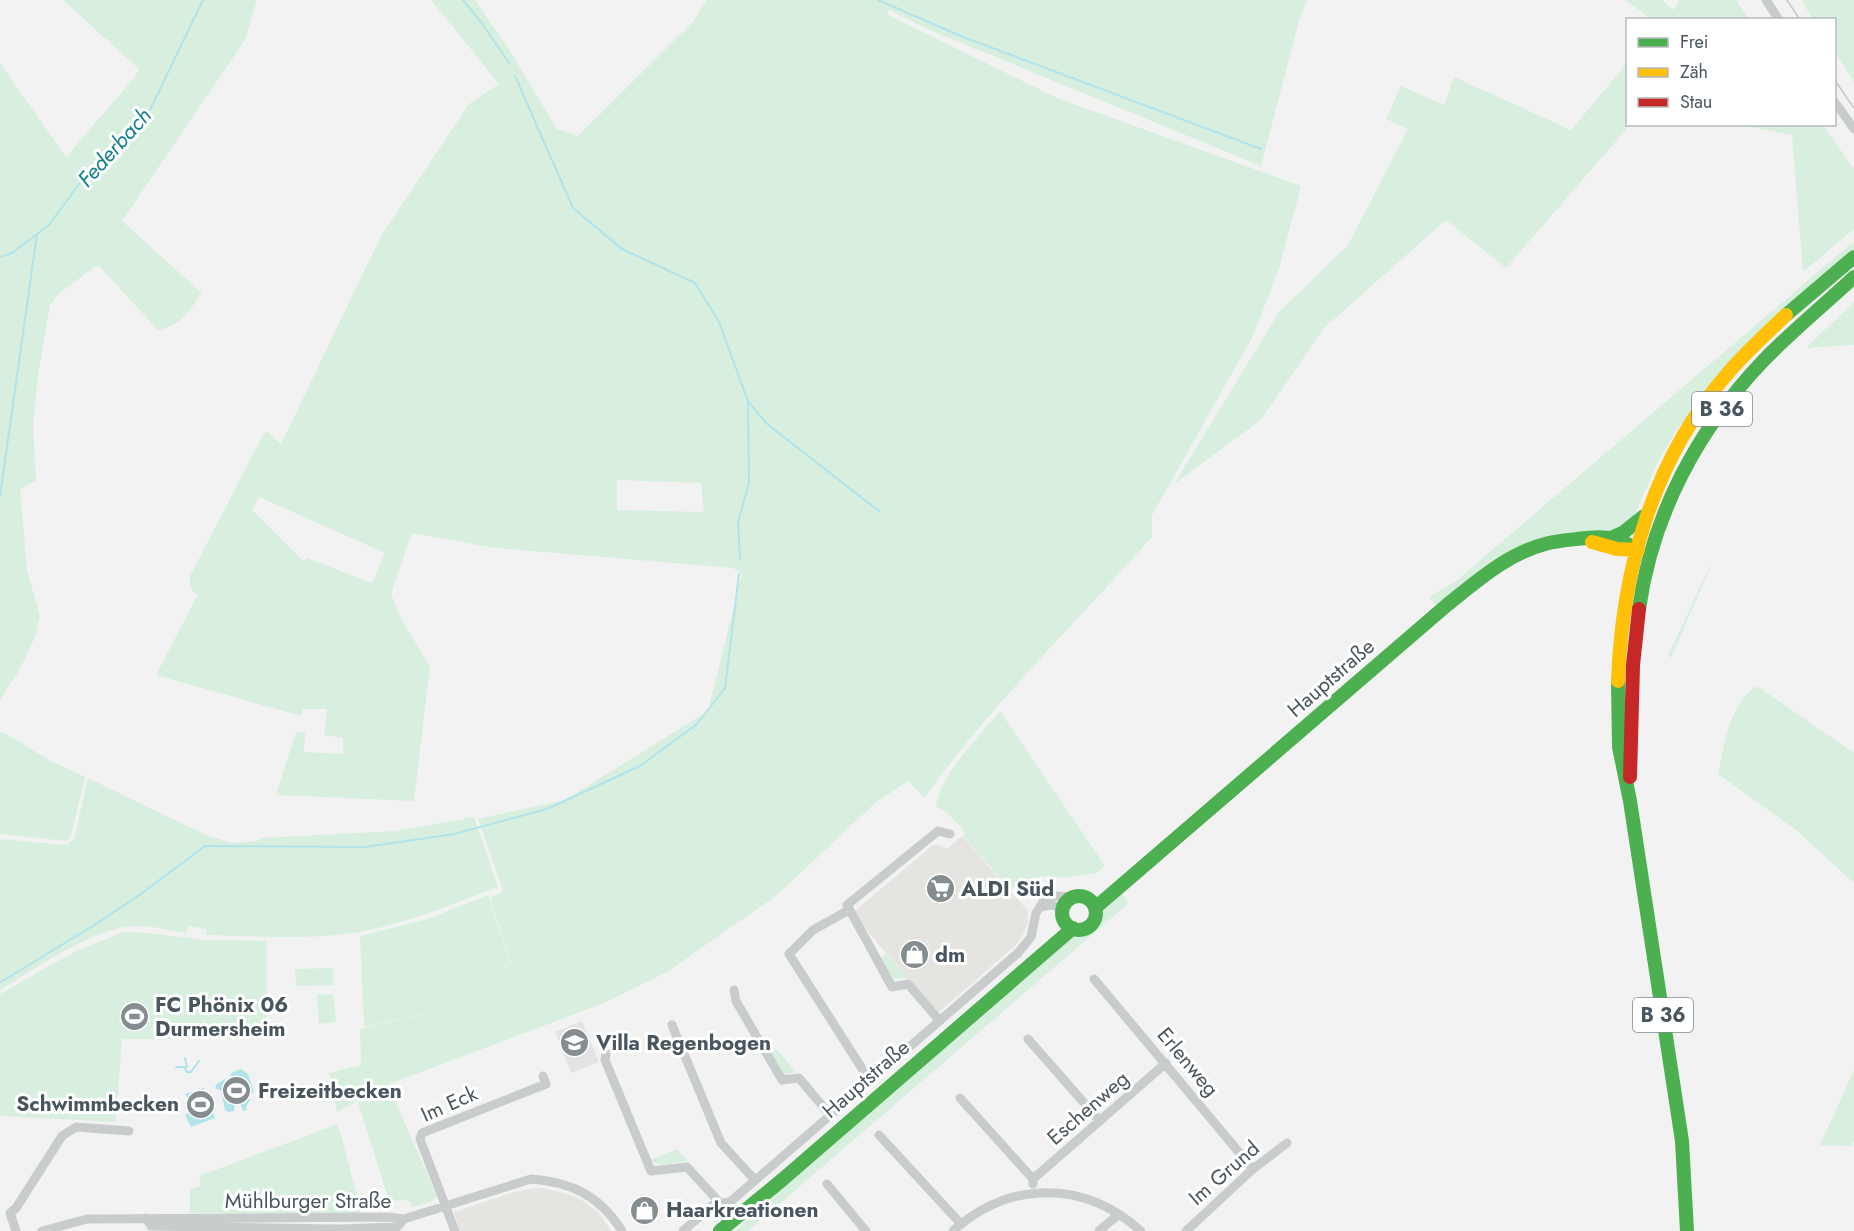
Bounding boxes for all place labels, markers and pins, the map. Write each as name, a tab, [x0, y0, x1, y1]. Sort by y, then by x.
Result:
supermarket icon: ALDI Süd	[924, 873, 956, 905]
place label: ALDI Süd	[960, 874, 1054, 904]
shop icon: dm	[898, 939, 930, 971]
place label: dm	[935, 940, 965, 970]
place label: FC Phönix 06 Durmersheim	[155, 990, 288, 1044]
sports icon: FC Phönix 06 Durmersheim	[118, 1001, 150, 1033]
school or university icon: Villa Regenbogen	[559, 1027, 591, 1059]
place label: Villa Regenbogen	[595, 1028, 771, 1058]
sports icon: Freizeitbecken	[221, 1075, 253, 1107]
place label: Freizeitbecken	[258, 1076, 402, 1106]
sports icon: Schwimmbecken	[184, 1088, 216, 1120]
place label: Schwimmbecken	[16, 1089, 179, 1119]
shop icon: Haarkreationen	[629, 1194, 661, 1226]
place label: Haarkreationen	[666, 1195, 819, 1225]

